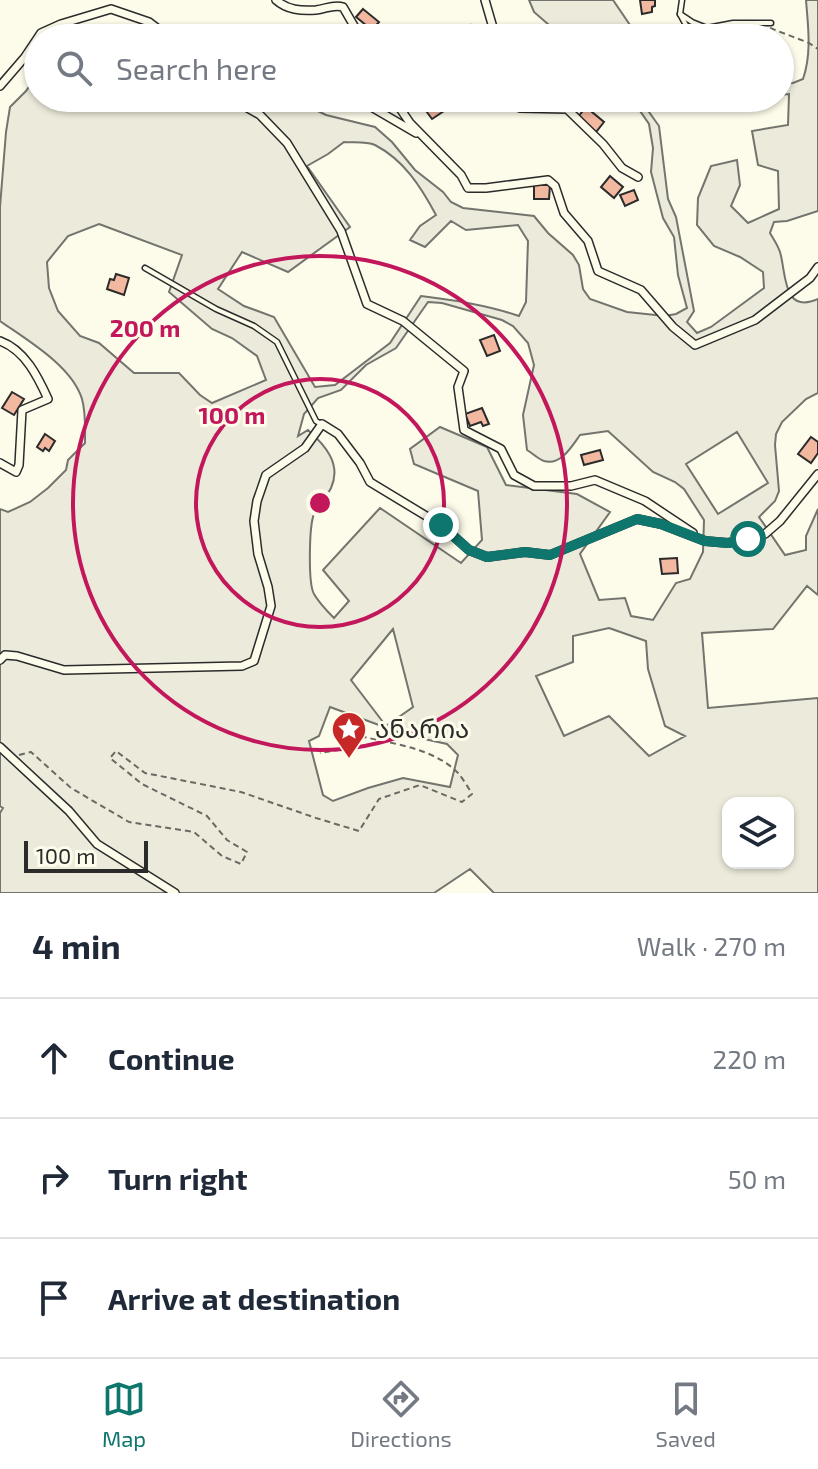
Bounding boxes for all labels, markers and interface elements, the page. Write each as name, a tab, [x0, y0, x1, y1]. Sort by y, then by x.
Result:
search box	[24, 24, 794, 112]
icon: search	[52, 46, 96, 90]
text: Search here	[116, 50, 277, 86]
text: 200 m	[110, 313, 180, 342]
text: 100 m	[199, 400, 265, 429]
centre of rings	[306, 489, 334, 517]
route end	[423, 507, 459, 543]
route start	[730, 521, 766, 557]
place icon: ანარია	[330, 710, 368, 760]
place label: ანარია	[375, 712, 469, 743]
map controls	[722, 797, 794, 869]
button: layers	[722, 797, 794, 869]
scale bar	[24, 837, 148, 873]
text: 100 m	[36, 842, 95, 868]
text: 4 min	[32, 925, 121, 966]
text: Walk · 270 m	[637, 930, 786, 961]
icon: ahead	[32, 1036, 76, 1080]
text: Continue	[108, 1040, 235, 1076]
text: 220 m	[713, 1043, 786, 1074]
icon: right	[32, 1156, 76, 1200]
text: Turn right	[108, 1160, 248, 1196]
text: 50 m	[728, 1163, 786, 1194]
icon: arrive	[32, 1276, 76, 1320]
text: Arrive at destination	[108, 1280, 400, 1316]
tab: Map	[102, 1377, 146, 1451]
tab: Directions	[350, 1377, 452, 1451]
tab: Saved	[656, 1377, 716, 1451]

